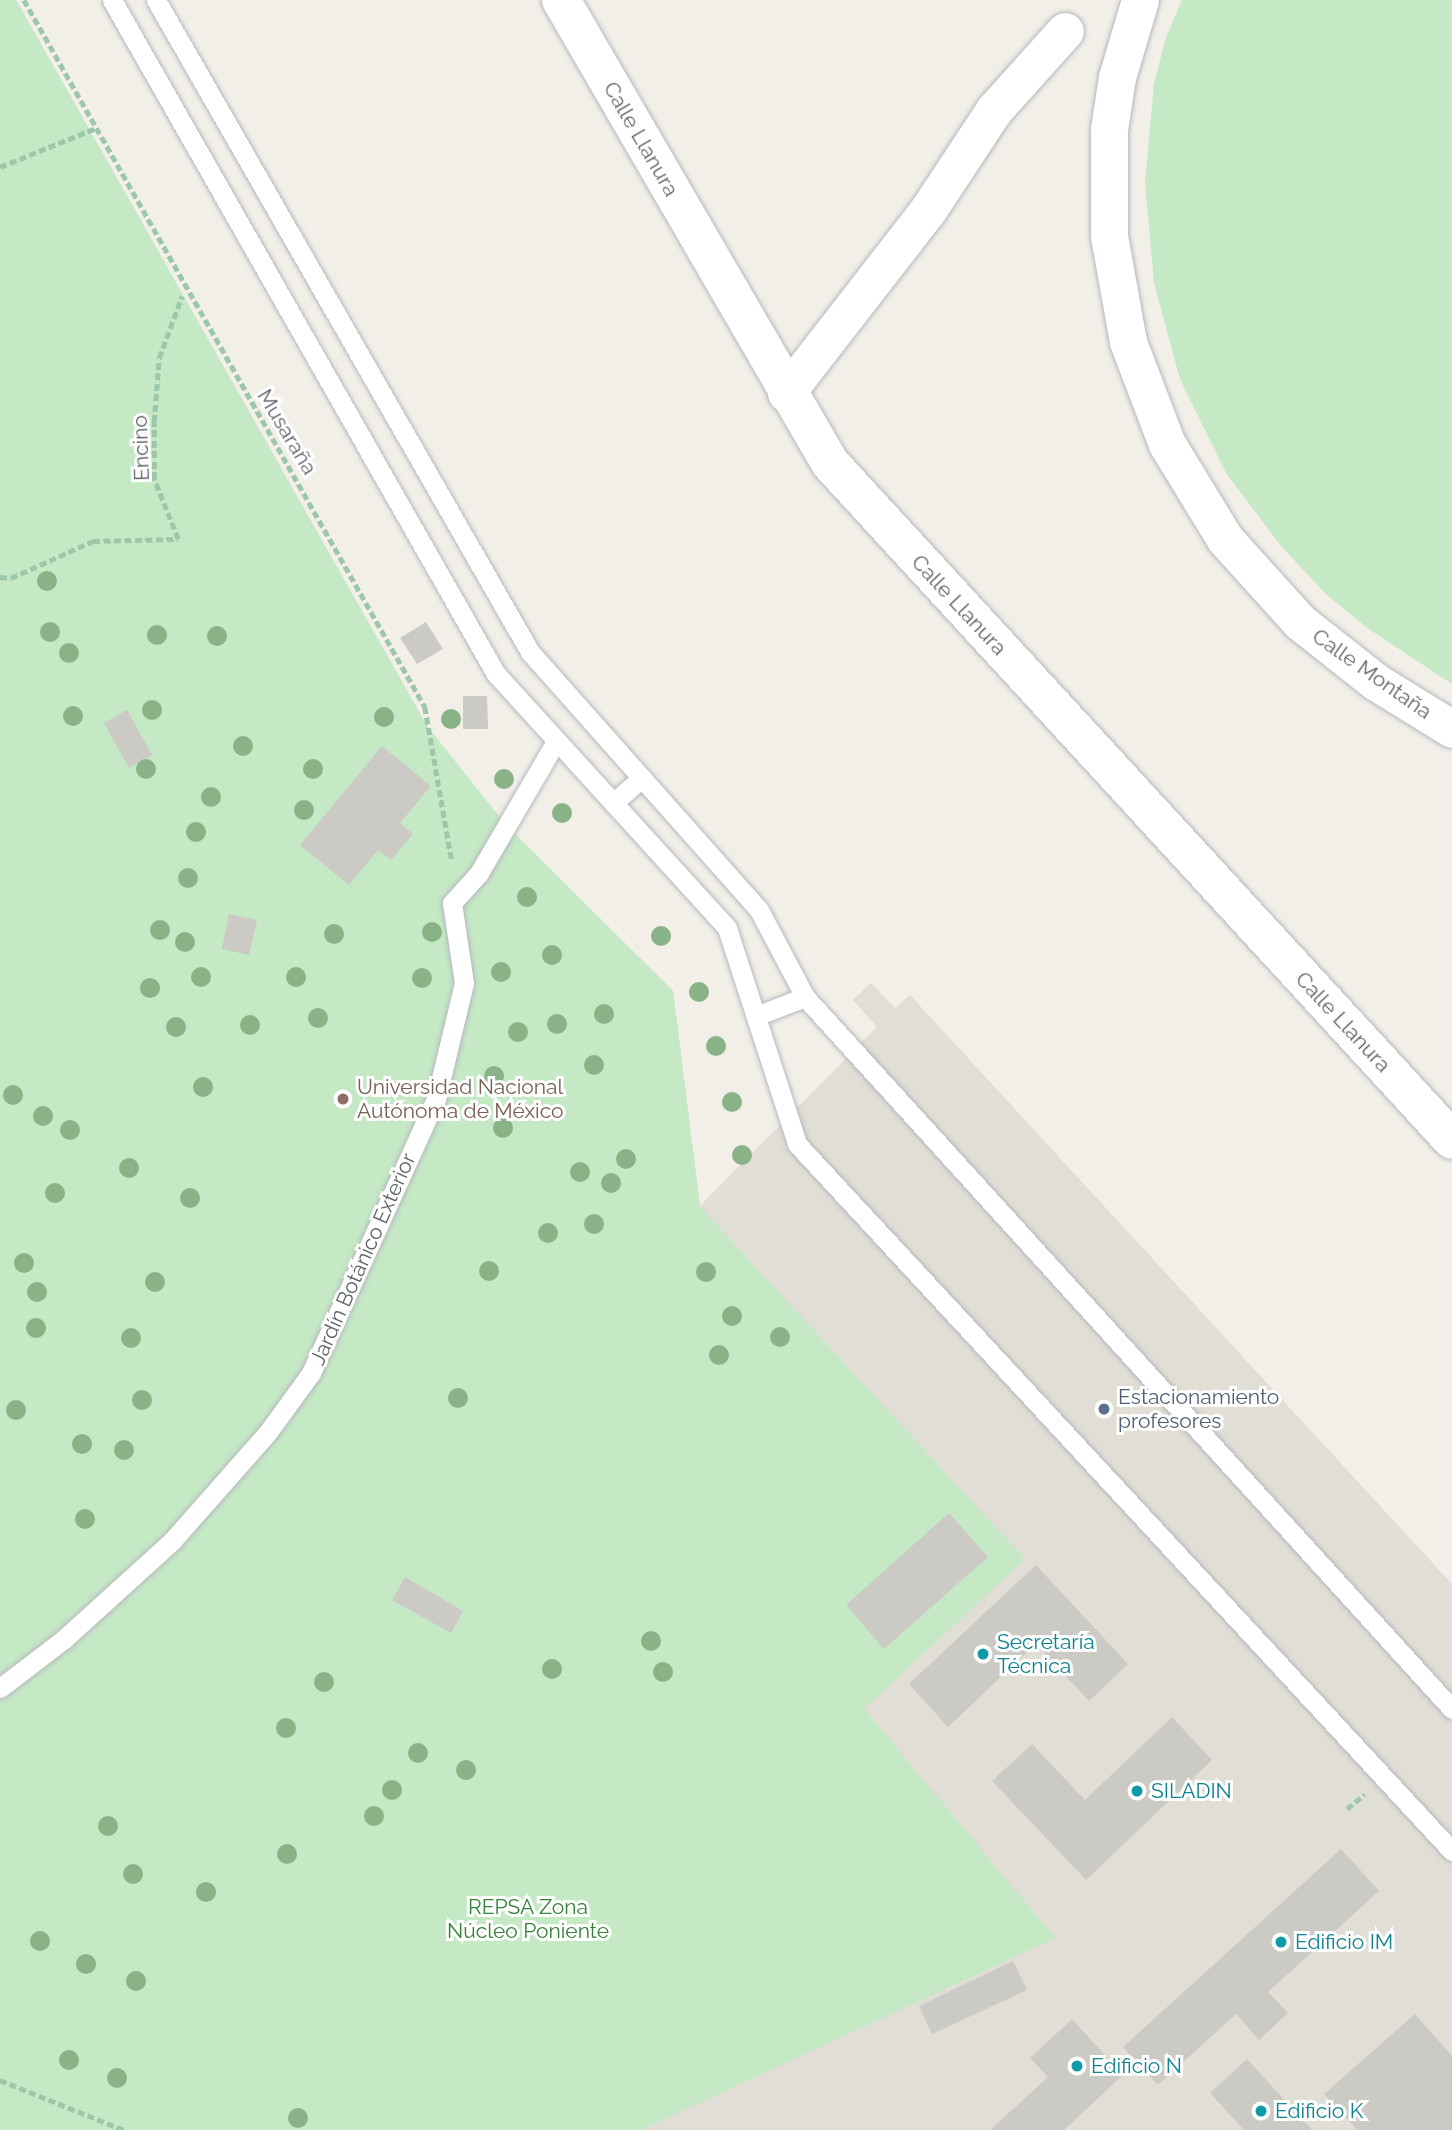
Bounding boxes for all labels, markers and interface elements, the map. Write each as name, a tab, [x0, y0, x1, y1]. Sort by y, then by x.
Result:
street label: Calle Llanura	[598, 77, 684, 201]
street label: Musaraña	[252, 385, 322, 479]
street label: Encino	[127, 415, 155, 481]
street label: Calle Llanura	[906, 550, 1012, 660]
street label: Calle Montaña	[1307, 624, 1437, 724]
street label: Calle Llanura	[1290, 967, 1396, 1077]
place label: Universidad Nacional Autónoma de México	[357, 1074, 564, 1124]
marker: Universidad Nacional Autónoma de México	[335, 1091, 351, 1107]
street label: Jardín Botánico Exterior	[305, 1149, 421, 1369]
place label: Estacionamiento profesores	[1118, 1384, 1279, 1434]
marker: Estacionamiento profesores	[1096, 1401, 1112, 1417]
place label: Secretaría Técnica	[997, 1629, 1095, 1679]
marker: Secretaría Técnica	[975, 1646, 991, 1662]
place label: SILADIN	[1151, 1778, 1232, 1804]
marker: SILADIN	[1129, 1783, 1145, 1799]
park label: REPSA Zona Núcleo Poniente	[447, 1894, 609, 1944]
place label: Edificio IM	[1295, 1929, 1393, 1955]
marker: Edificio IM	[1273, 1934, 1289, 1950]
place label: Edificio N	[1091, 2053, 1182, 2079]
marker: Edificio N	[1069, 2058, 1085, 2074]
place label: Edificio K	[1275, 2098, 1363, 2124]
marker: Edificio K	[1253, 2103, 1269, 2119]

